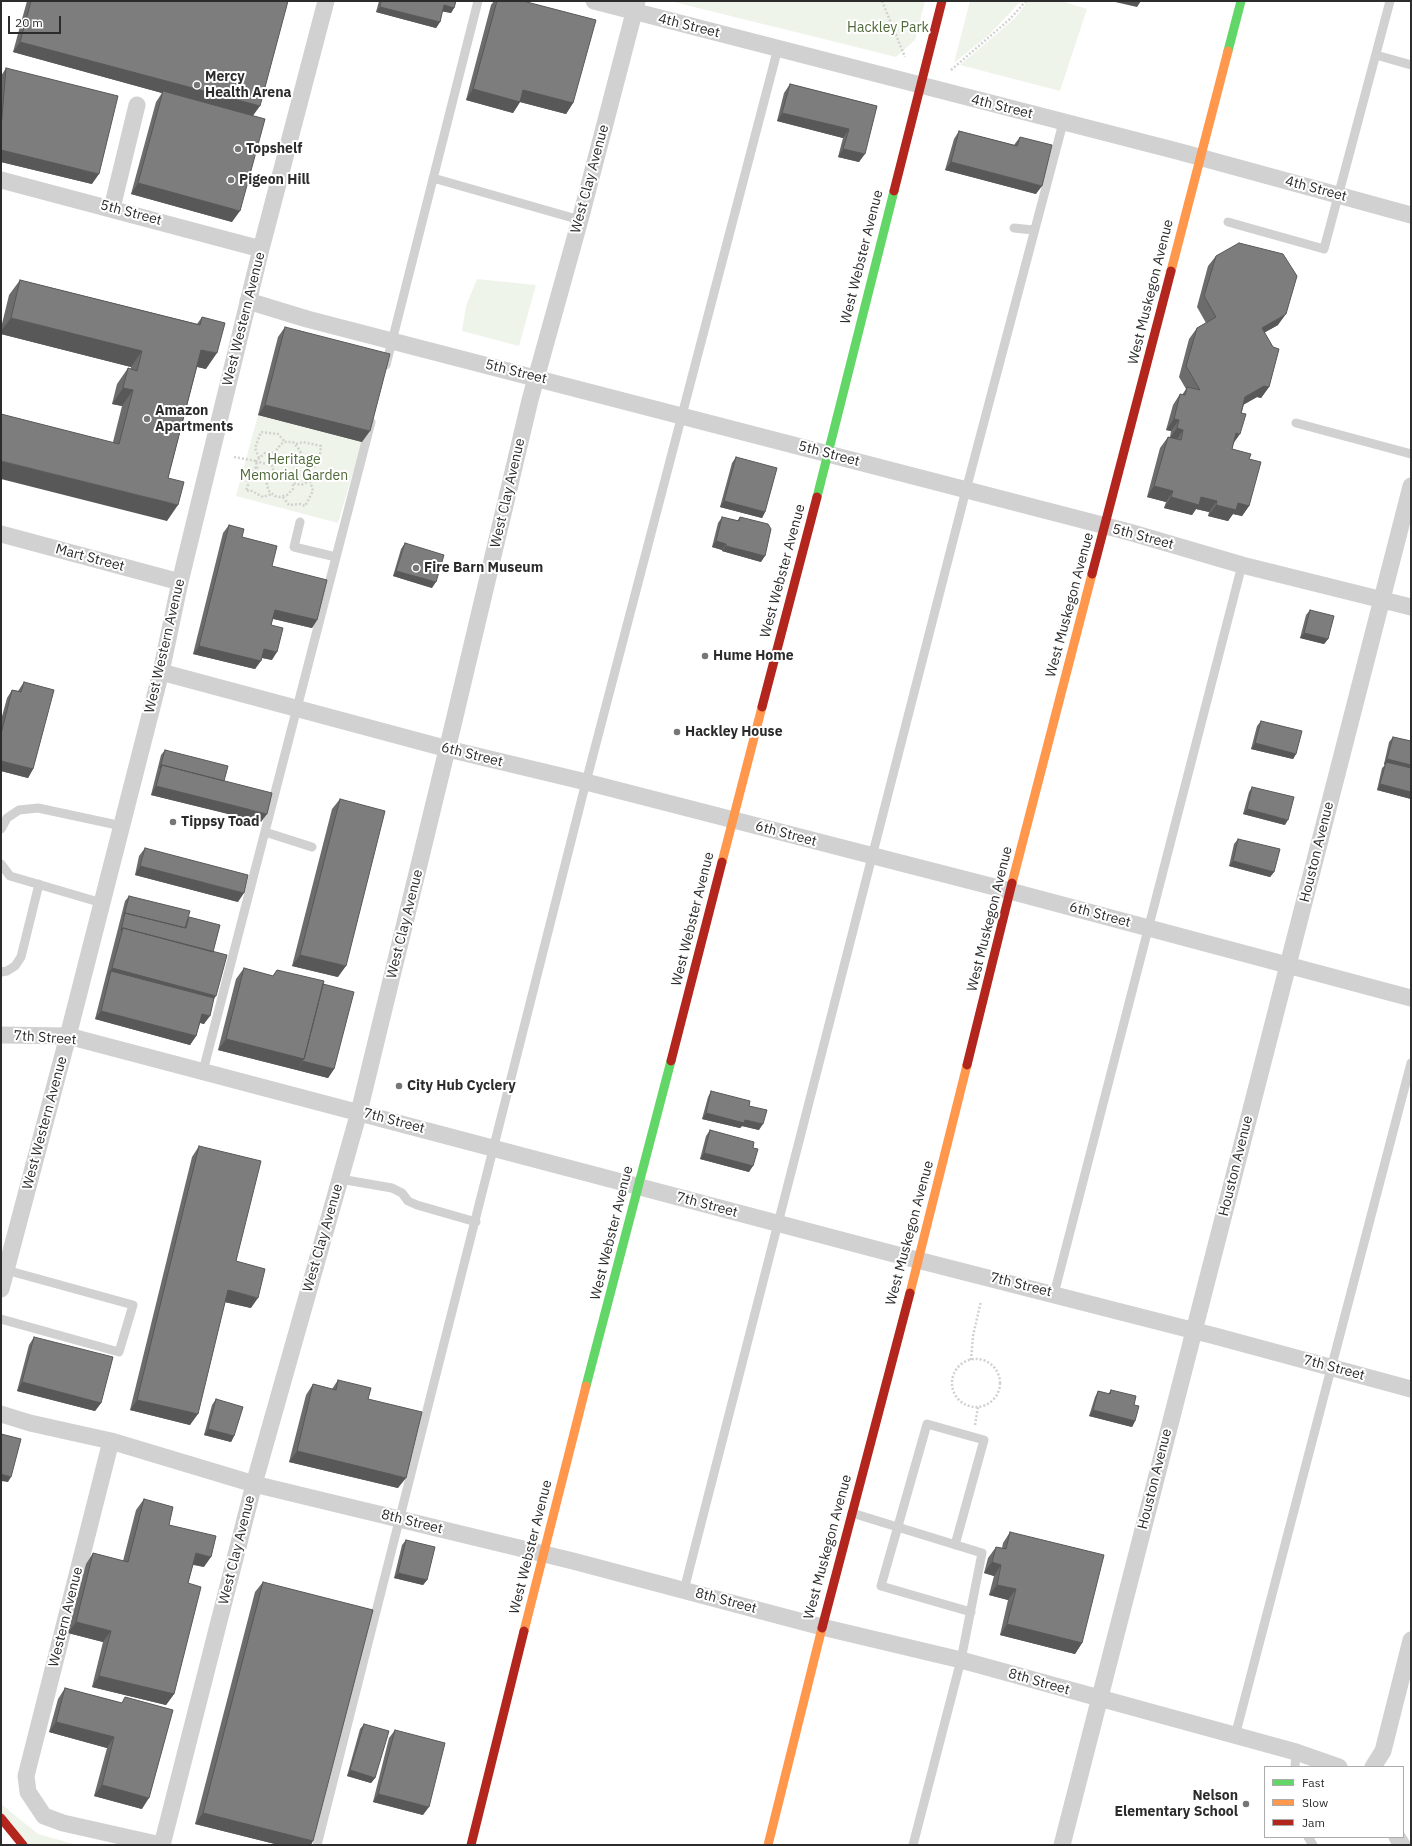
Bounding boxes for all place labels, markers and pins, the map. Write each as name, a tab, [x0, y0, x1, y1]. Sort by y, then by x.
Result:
place label: Mercy Health Arena	[205, 69, 292, 102]
marker: Mercy Health Arena	[192, 80, 202, 90]
place label: Topshelf	[246, 141, 302, 157]
marker: Topshelf	[233, 144, 243, 154]
place label: Pigeon Hill	[239, 172, 310, 188]
marker: Pigeon Hill	[226, 175, 236, 185]
place label: Amazon Apartments	[155, 403, 233, 436]
marker: Amazon Apartments	[142, 414, 152, 424]
place label: Fire Barn Museum	[424, 560, 543, 576]
marker: Fire Barn Museum	[411, 563, 421, 573]
place label: Hume Home	[713, 648, 794, 664]
marker: Hume Home	[700, 651, 710, 661]
place label: Hackley House	[685, 724, 783, 740]
marker: Hackley House	[672, 727, 682, 737]
place label: Tippsy Toad	[181, 814, 260, 830]
marker: Tippsy Toad	[168, 817, 178, 827]
place label: City Hub Cyclery	[407, 1078, 516, 1094]
marker: City Hub Cyclery	[394, 1081, 404, 1091]
place label: Nelson Elementary School	[1114, 1788, 1238, 1820]
marker: Nelson Elementary School	[1241, 1799, 1251, 1809]

